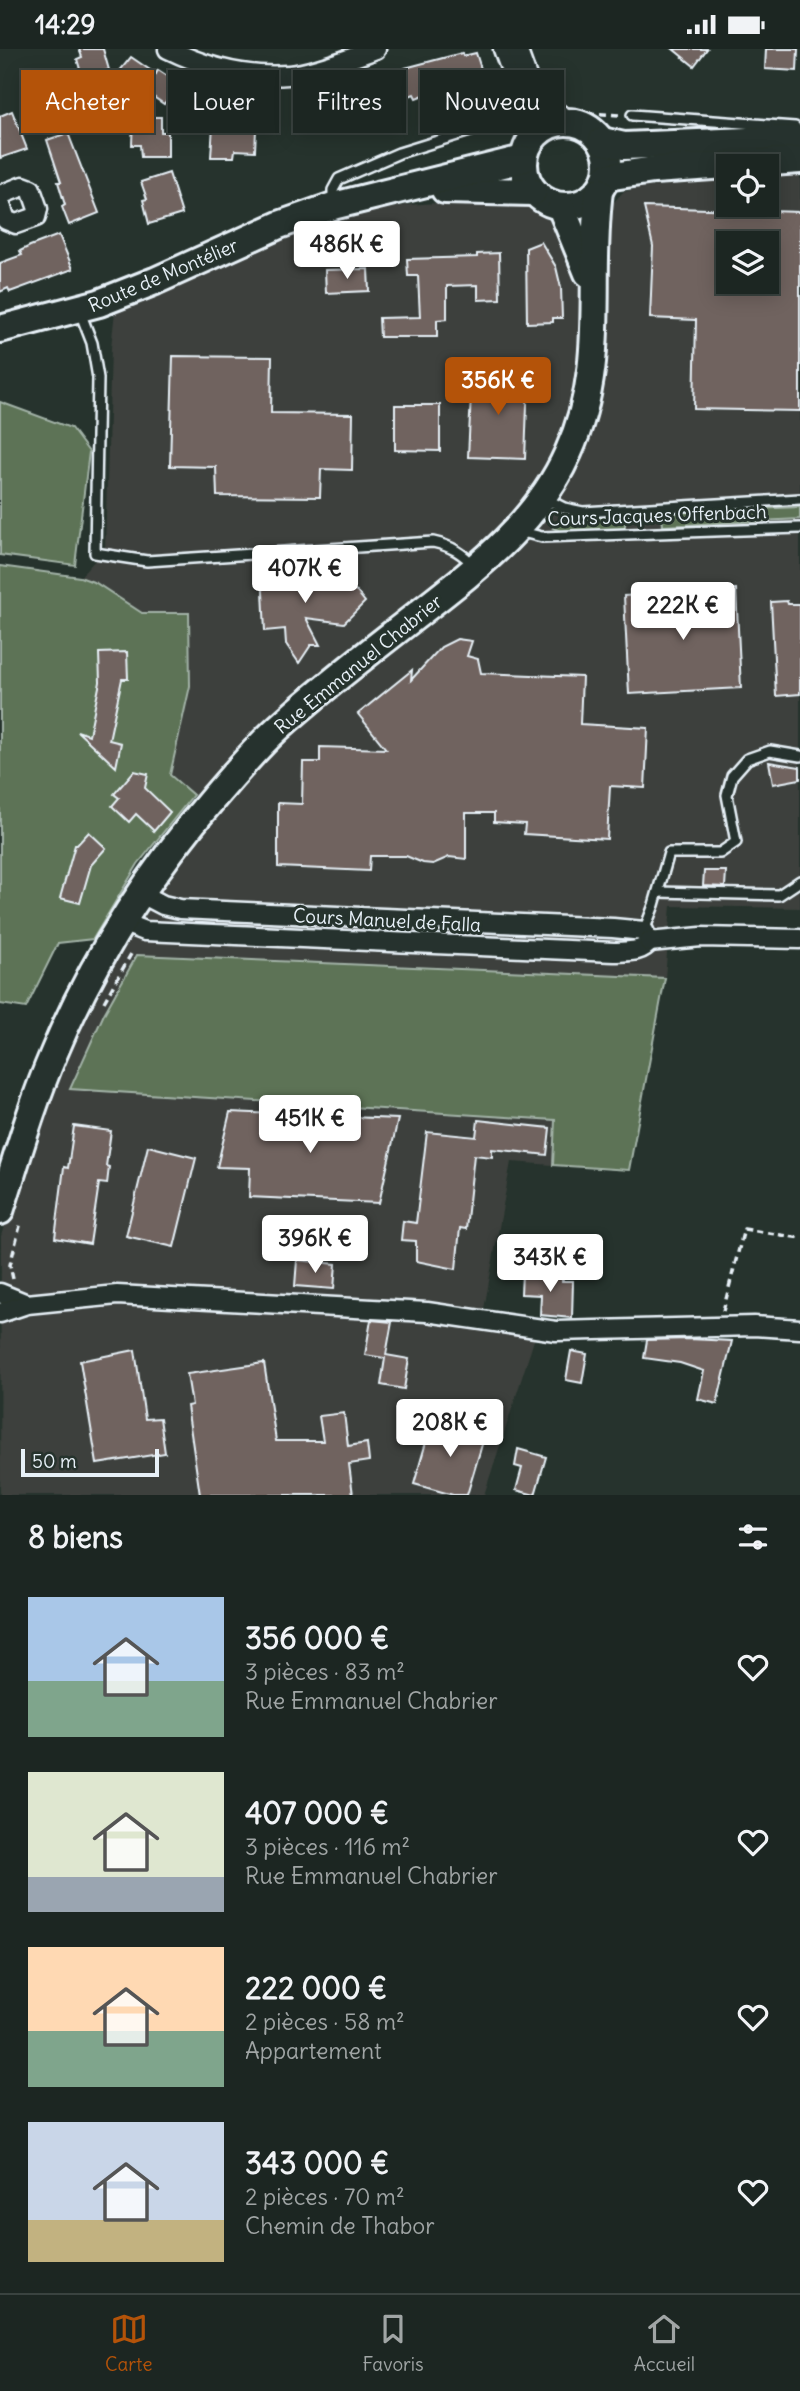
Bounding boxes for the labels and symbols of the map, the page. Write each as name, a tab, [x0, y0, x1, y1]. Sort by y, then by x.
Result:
pin: 486K €	[290, 222, 404, 281]
street label: Route de Montélier	[85, 233, 242, 317]
pin: 356K €	[441, 357, 555, 417]
street label: Cours Jacques Offenbach	[547, 499, 767, 531]
pin: 407K €	[248, 545, 362, 605]
pin: 222K €	[626, 583, 740, 642]
street label: Rue Emmanuel Chabrier	[269, 589, 447, 739]
street label: Cours Manuel de Falla	[293, 903, 482, 937]
pin: 451K €	[253, 1095, 367, 1155]
pin: 396K €	[258, 1215, 372, 1275]
pin: 343K €	[493, 1235, 607, 1294]
pin: 208K €	[393, 1399, 507, 1459]
scale bar	[21, 1446, 159, 1478]

